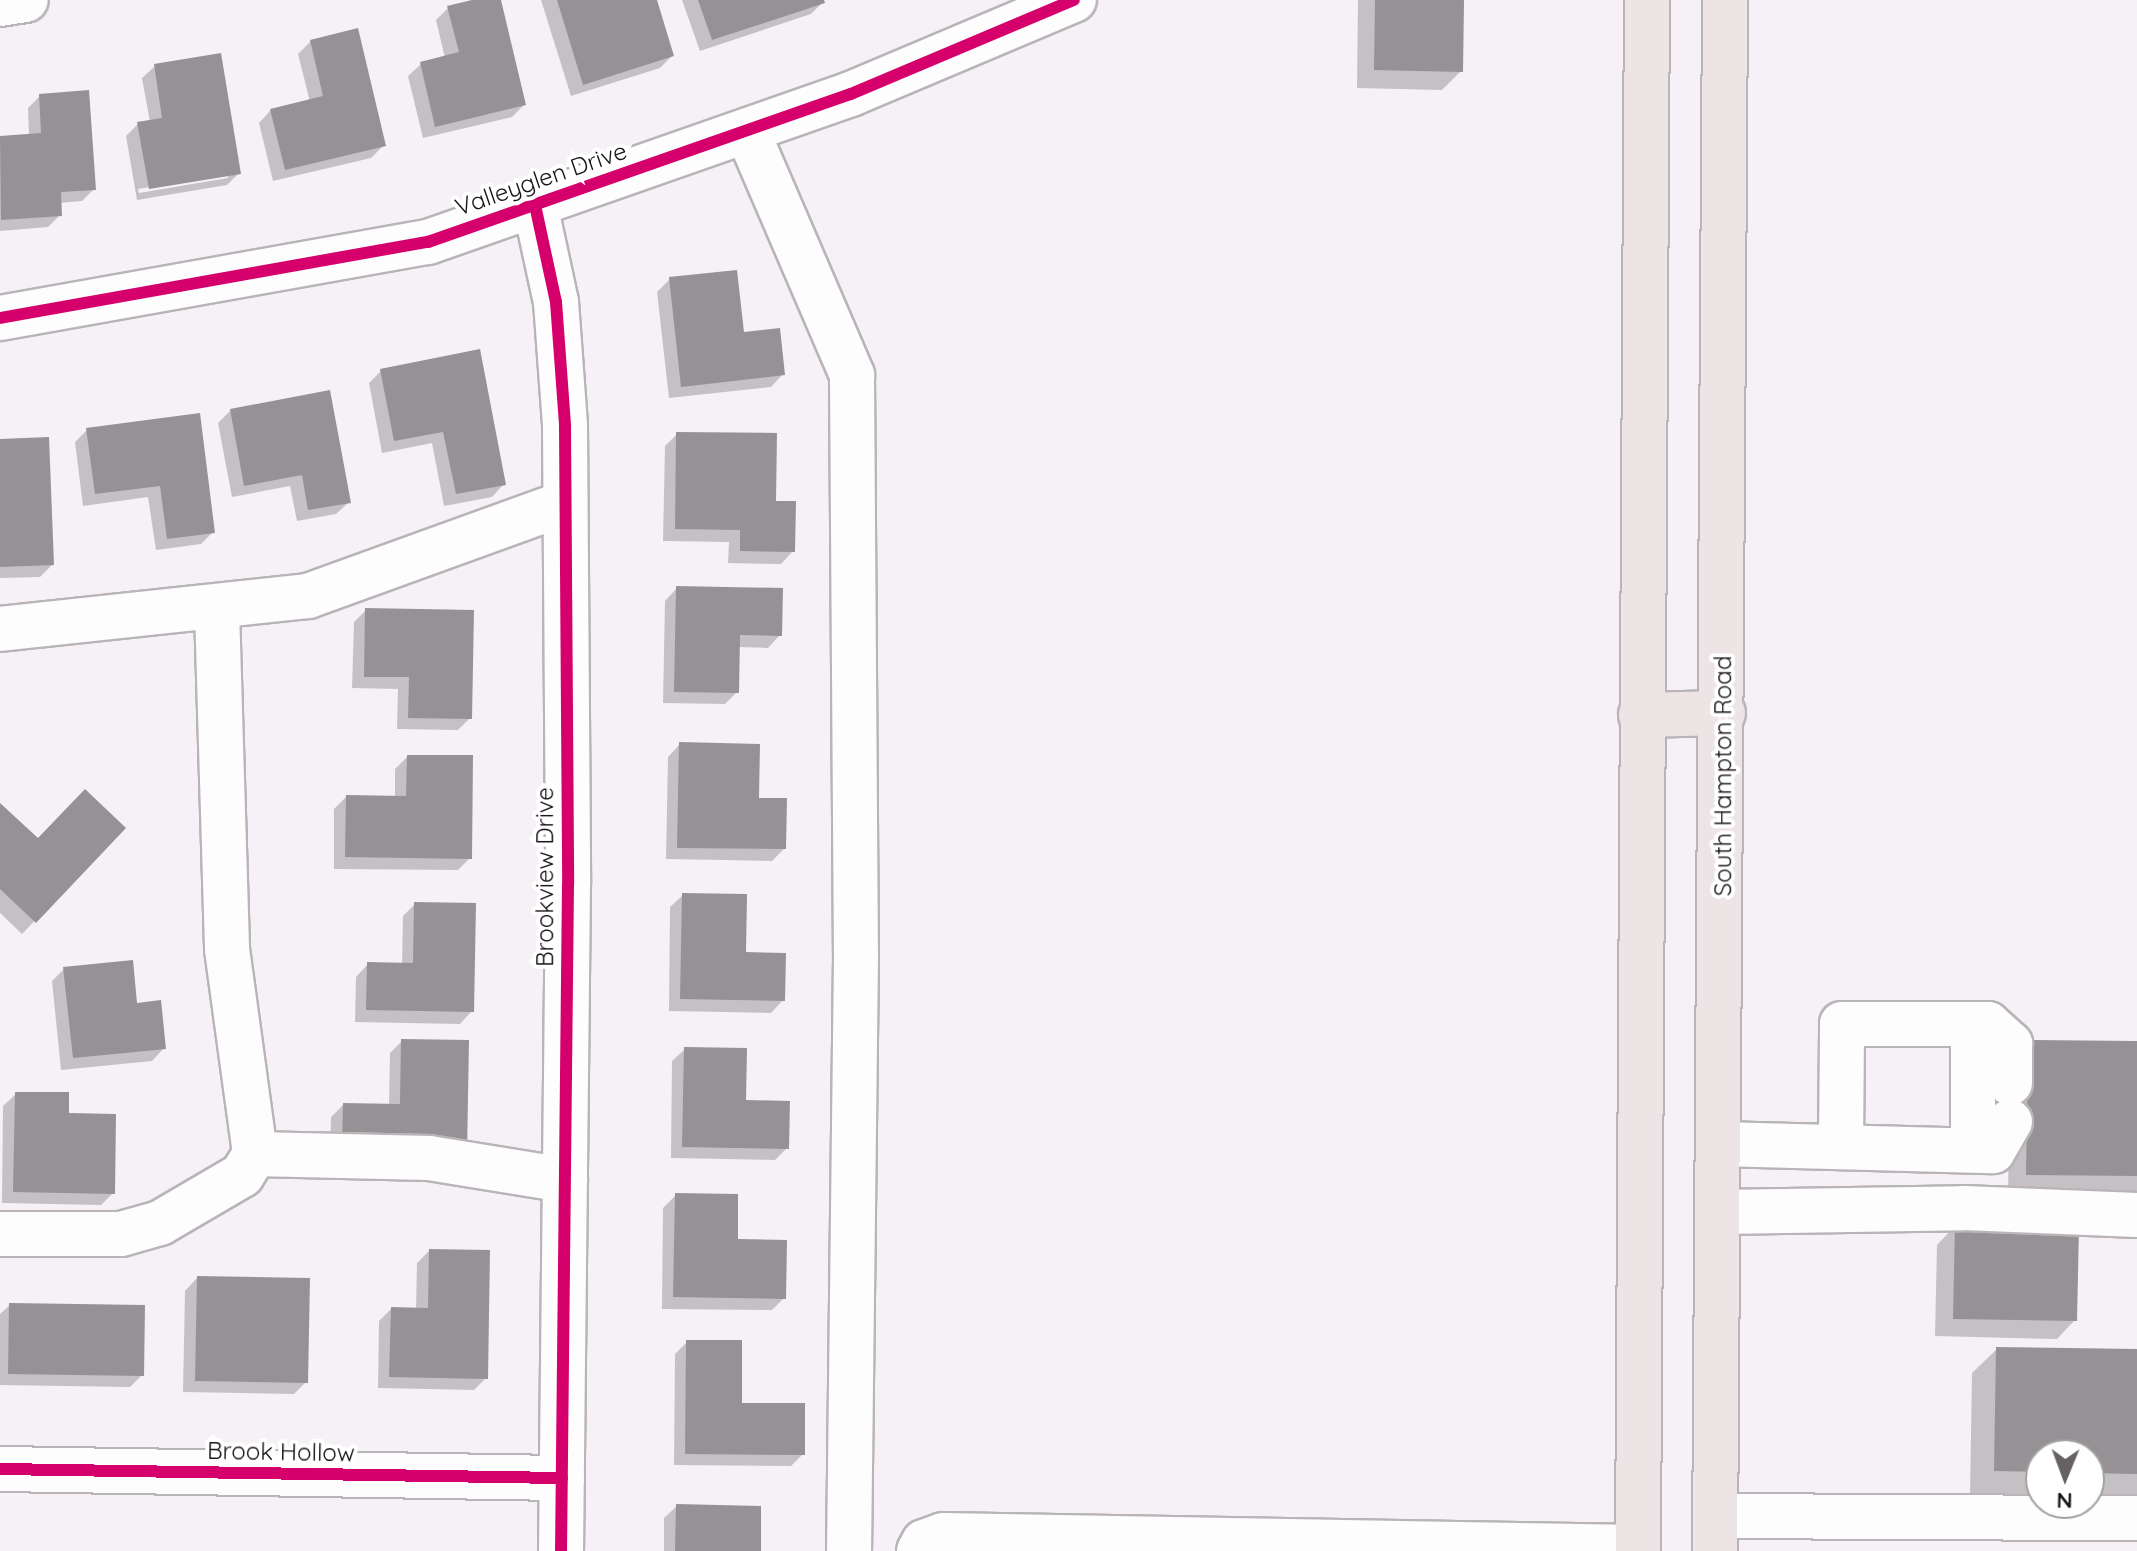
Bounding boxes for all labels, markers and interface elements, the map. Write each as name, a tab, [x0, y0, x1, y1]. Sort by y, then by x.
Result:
street label: Valleyglen Drive	[451, 136, 631, 222]
street label: South Hampton Road	[1709, 656, 1737, 896]
street label: Brookview Drive	[531, 787, 559, 967]
street label: Brook Hollow	[207, 1436, 355, 1468]
north arrow	[2025, 1439, 2105, 1519]
text: N	[2056, 1487, 2073, 1515]

